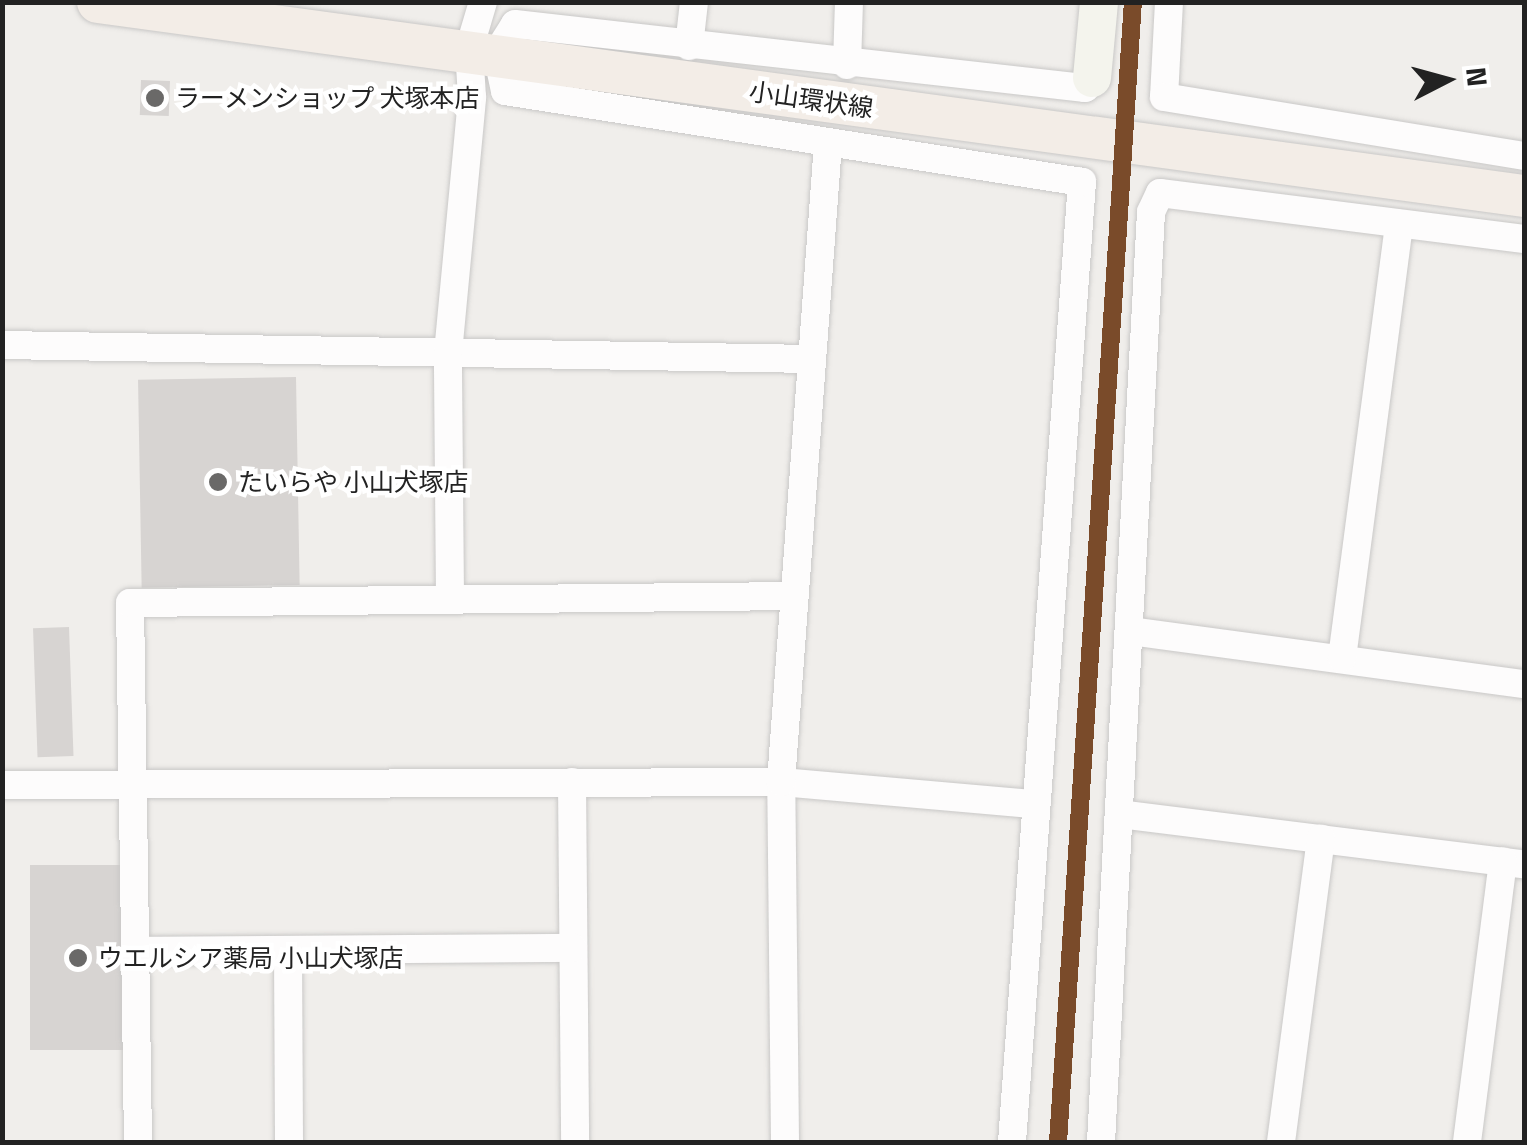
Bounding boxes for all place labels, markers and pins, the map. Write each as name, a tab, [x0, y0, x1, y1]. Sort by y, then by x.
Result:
place label: ラーメンショップ 犬塚本店	[175, 83, 480, 113]
marker: ラーメンショップ 犬塚本店	[144, 87, 166, 109]
place label: たいらや 小山犬塚店	[238, 467, 468, 497]
marker: たいらや 小山犬塚店	[207, 471, 229, 493]
place label: ウエルシア薬局 小山犬塚店	[98, 943, 403, 973]
marker: ウエルシア薬局 小山犬塚店	[67, 947, 89, 969]

